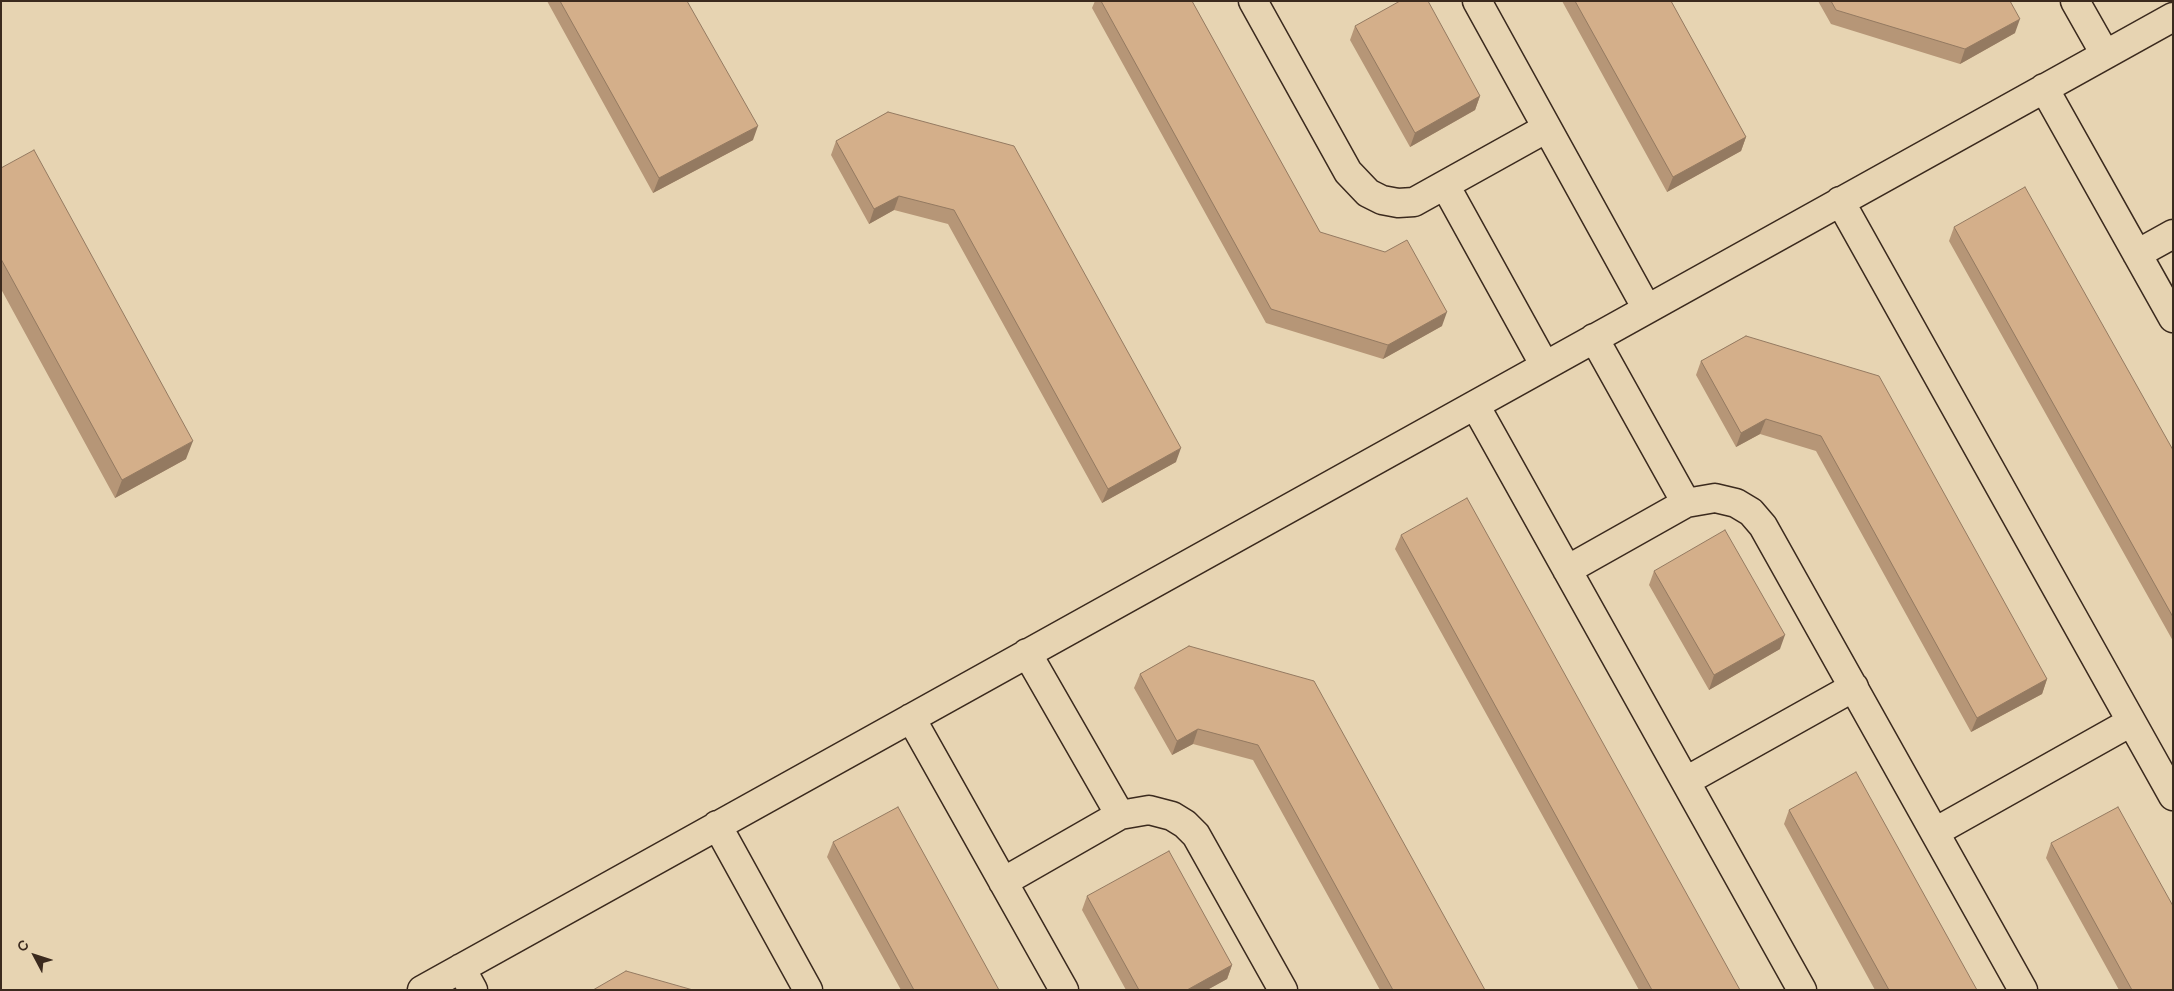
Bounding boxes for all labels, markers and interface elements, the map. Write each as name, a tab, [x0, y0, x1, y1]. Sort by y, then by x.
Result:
north arrow	[10, 931, 60, 981]
text: С	[13, 937, 33, 955]

